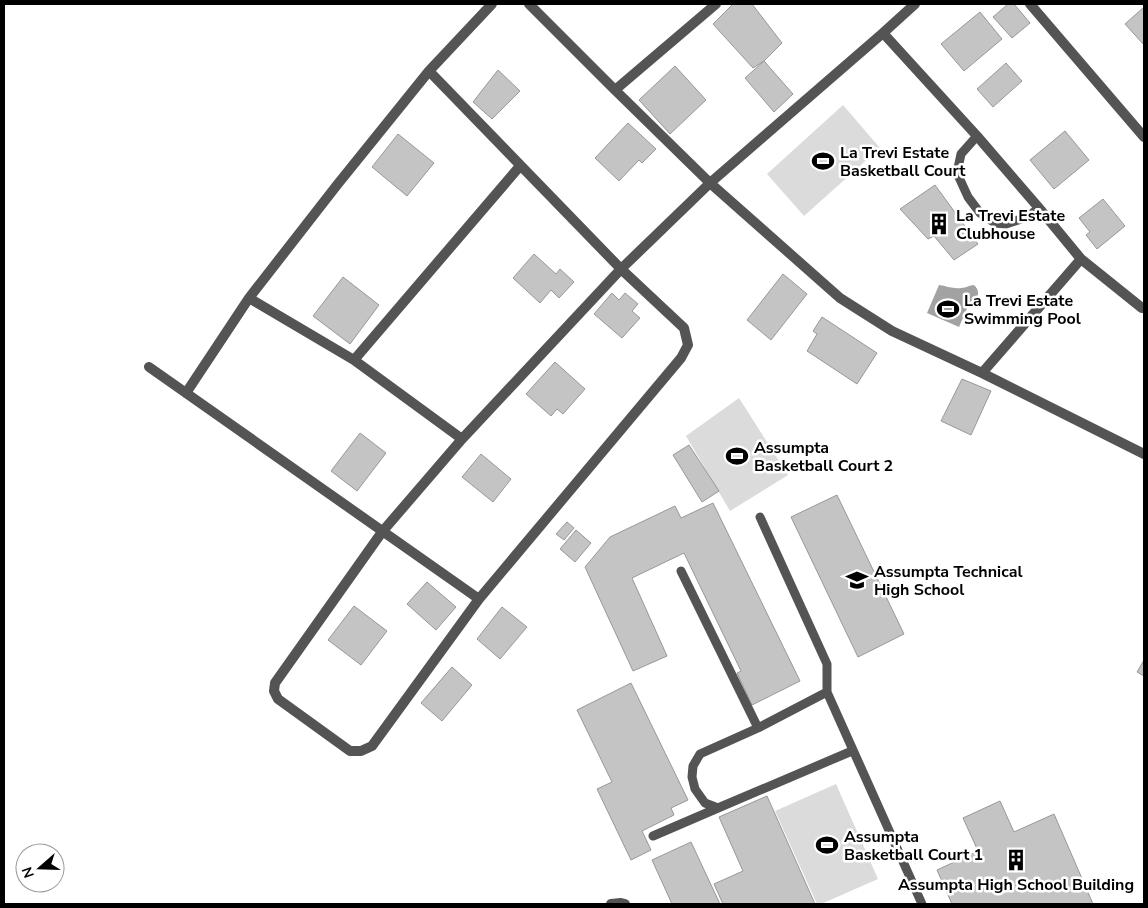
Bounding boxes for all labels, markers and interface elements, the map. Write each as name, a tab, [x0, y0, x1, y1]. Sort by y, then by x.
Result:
place label: La Trevi Estate Basketball Court	[840, 142, 966, 182]
sports icon: La Trevi Estate Basketball Court	[810, 148, 836, 174]
place label: La Trevi Estate Clubhouse	[956, 205, 1065, 245]
building icon: La Trevi Estate Clubhouse	[926, 211, 952, 237]
place label: La Trevi Estate Swimming Pool	[964, 290, 1081, 330]
sports icon: La Trevi Estate Swimming Pool	[935, 296, 961, 322]
place label: Assumpta Basketball Court 2	[754, 437, 893, 477]
sports icon: Assumpta Basketball Court 2	[724, 443, 750, 469]
place label: Assumpta Technical High School	[874, 561, 1023, 601]
school or university icon: Assumpta Technical High School	[844, 567, 870, 593]
place label: Assumpta Basketball Court 1	[844, 826, 983, 866]
sports icon: Assumpta Basketball Court 1	[814, 832, 840, 858]
north arrow	[15, 843, 65, 893]
building icon: Assumpta High School Building	[1003, 847, 1029, 873]
text: N	[18, 864, 39, 880]
place label: Assumpta High School Building	[898, 874, 1134, 896]

